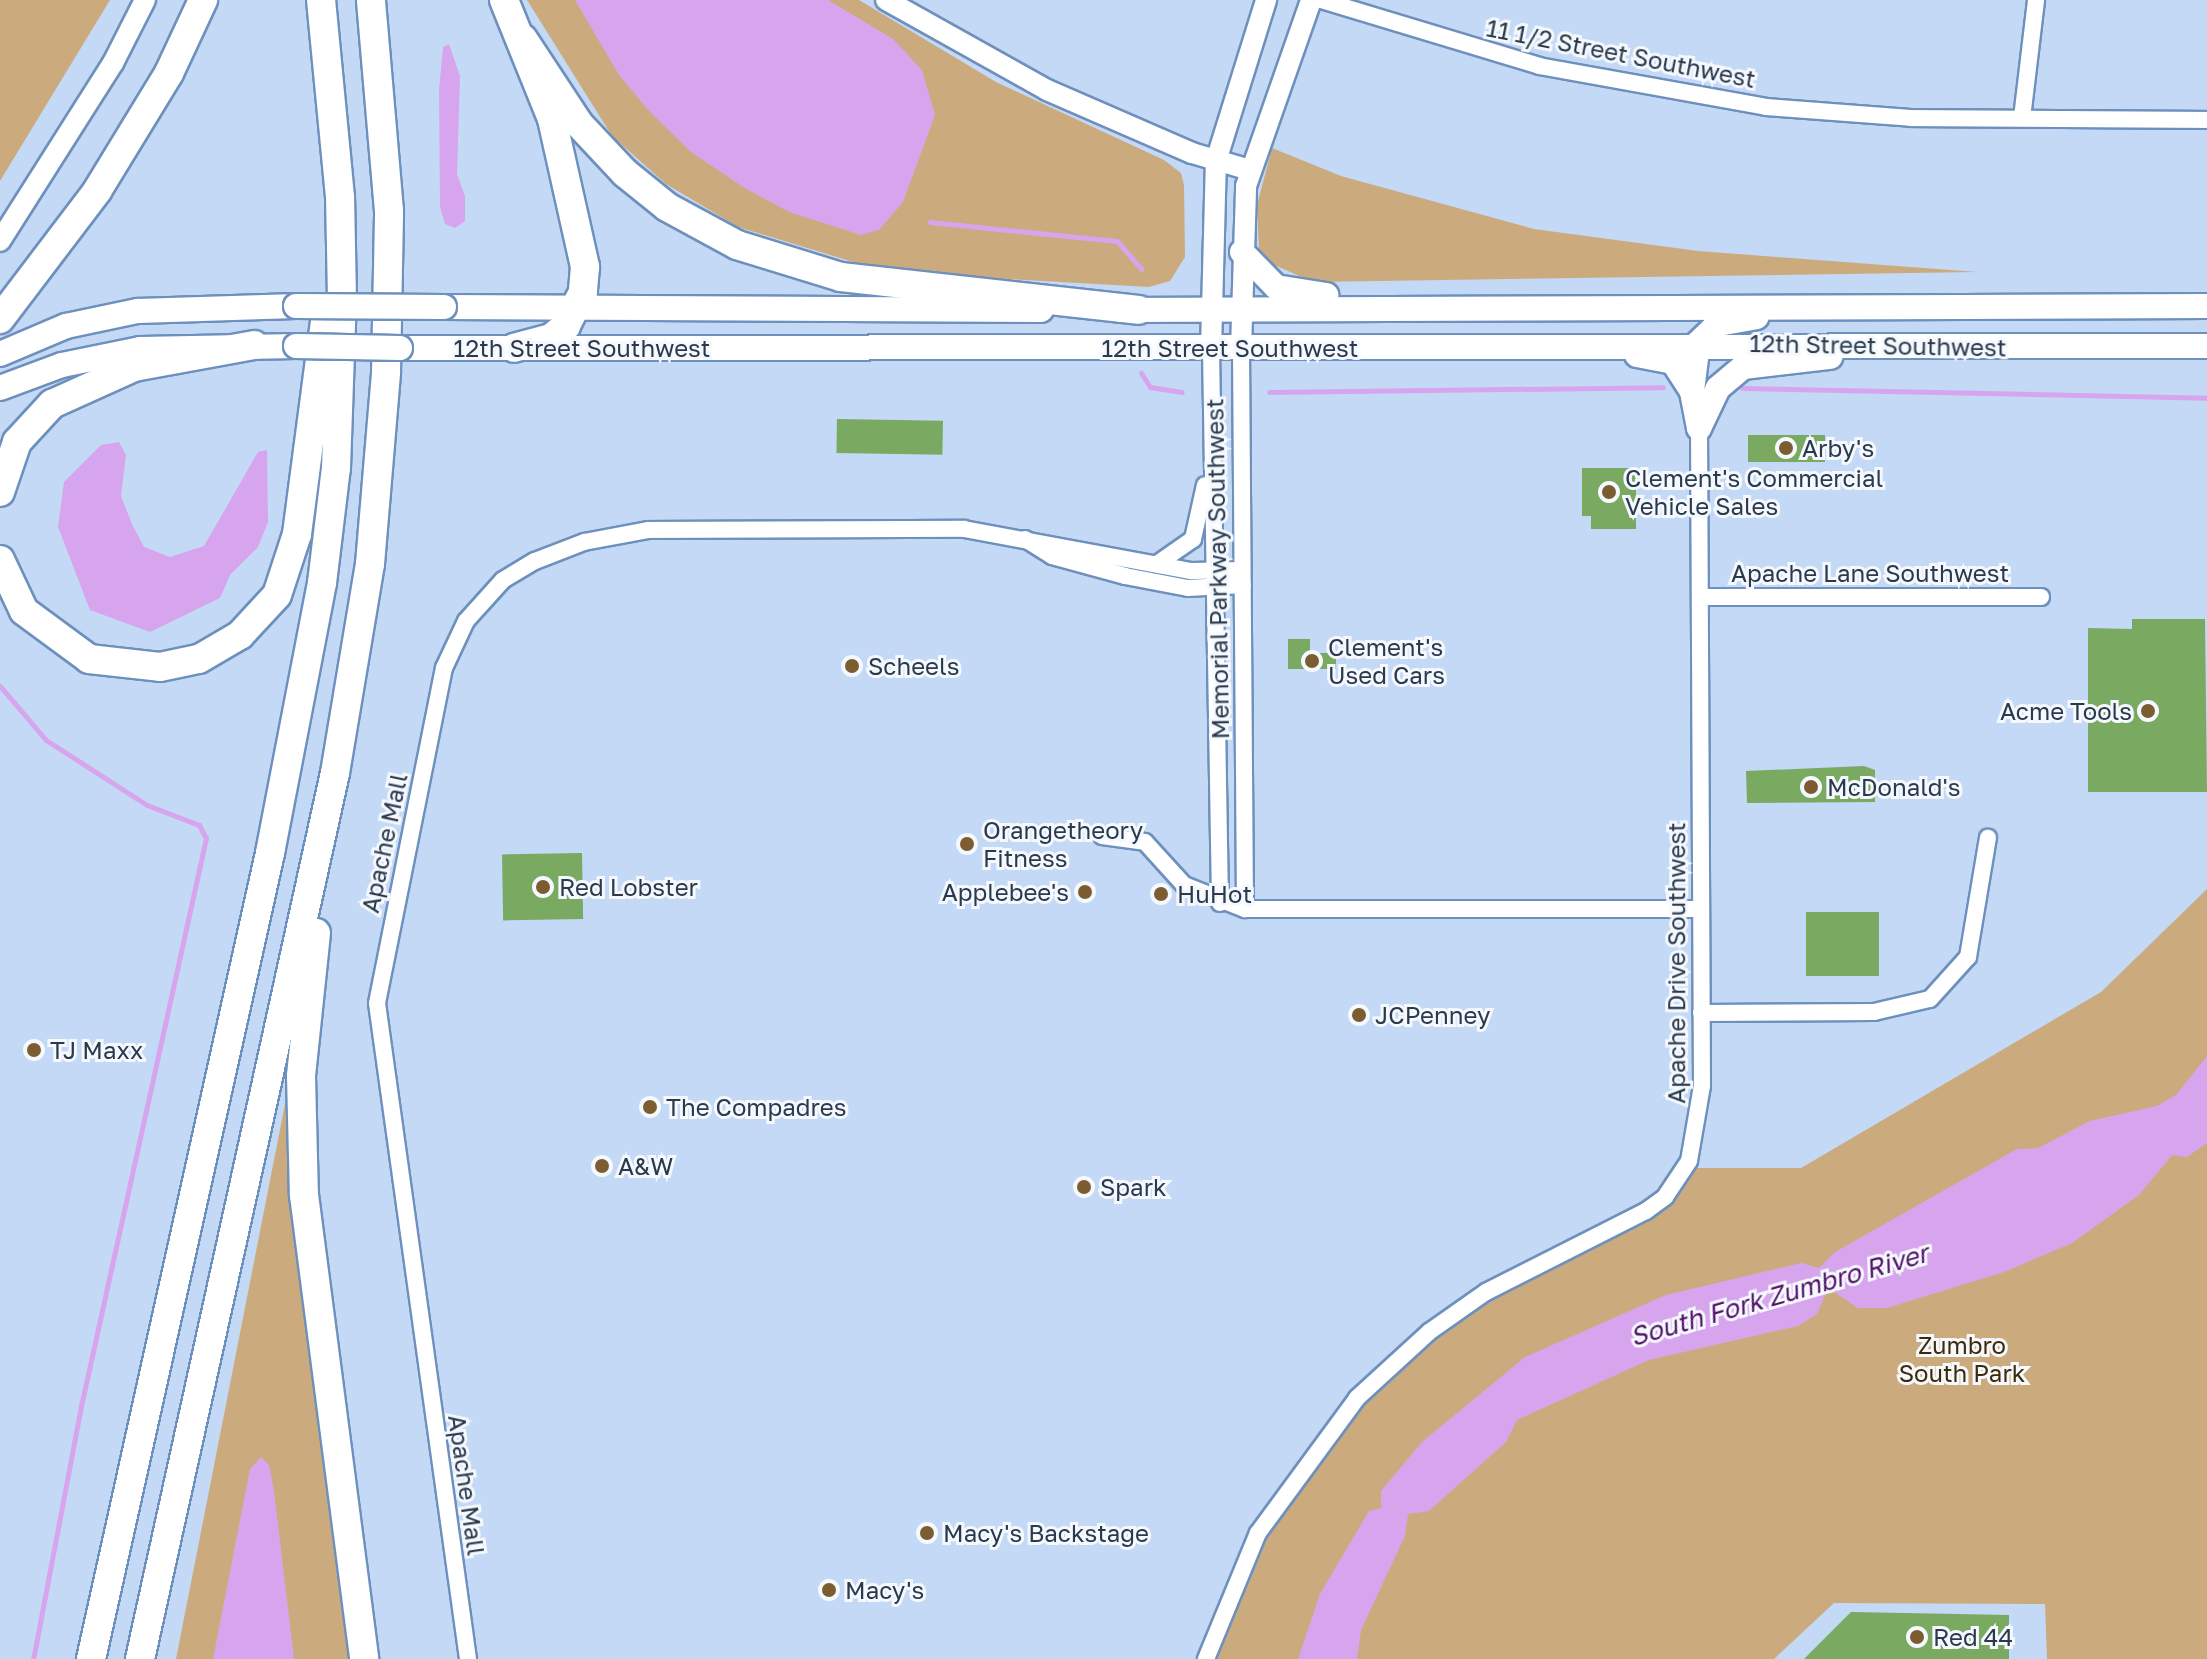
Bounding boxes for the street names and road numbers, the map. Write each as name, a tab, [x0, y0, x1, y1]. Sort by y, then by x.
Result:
street label: 11 1/2 Street Southwest	[1484, 13, 1758, 93]
street label: 12th Street Southwest	[1749, 328, 2007, 362]
street label: 12th Street Southwest	[454, 334, 710, 362]
street label: 12th Street Southwest	[1102, 334, 1358, 362]
street label: Memorial Parkway Southwest	[1200, 398, 1234, 740]
street label: Apache Lane Southwest	[1731, 559, 2009, 587]
street label: Apache Mall	[355, 771, 413, 915]
street label: Apache Drive Southwest	[1662, 822, 1690, 1104]
street label: Apache Mall	[443, 1413, 491, 1557]

